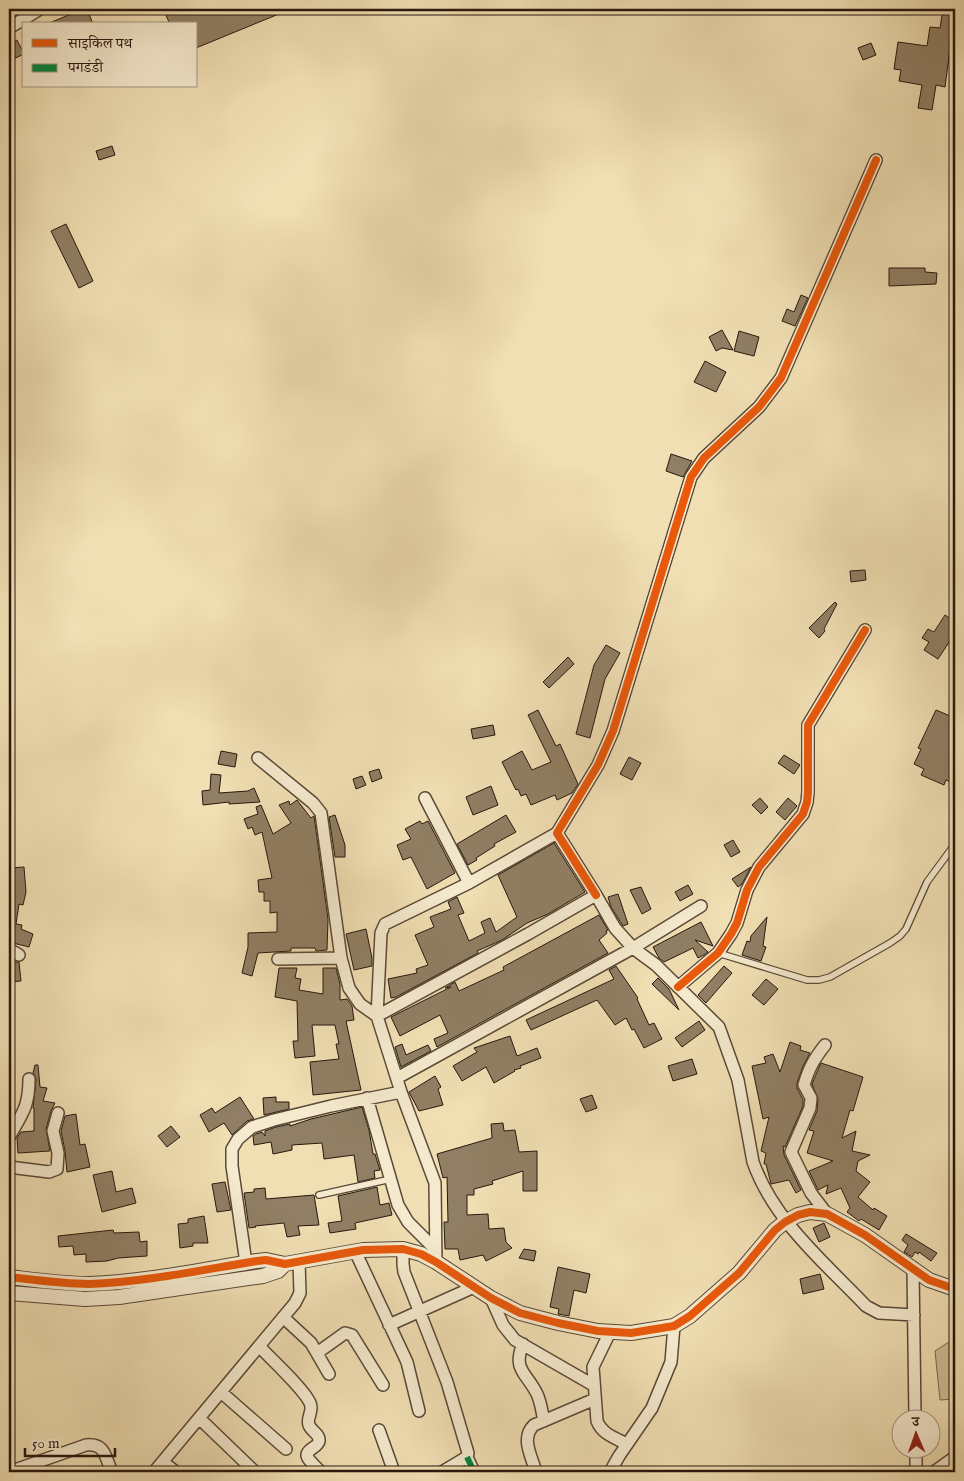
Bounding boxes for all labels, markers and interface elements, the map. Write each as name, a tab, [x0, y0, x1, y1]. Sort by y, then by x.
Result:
legend	[22, 22, 198, 88]
text: साइकिल पथ	[67, 34, 134, 53]
text: पगडंडी	[67, 58, 104, 77]
north arrow	[892, 1408, 942, 1458]
text: उ	[911, 1413, 920, 1431]
scale bar	[25, 1426, 115, 1458]
text: 50 m	[32, 1434, 60, 1453]

